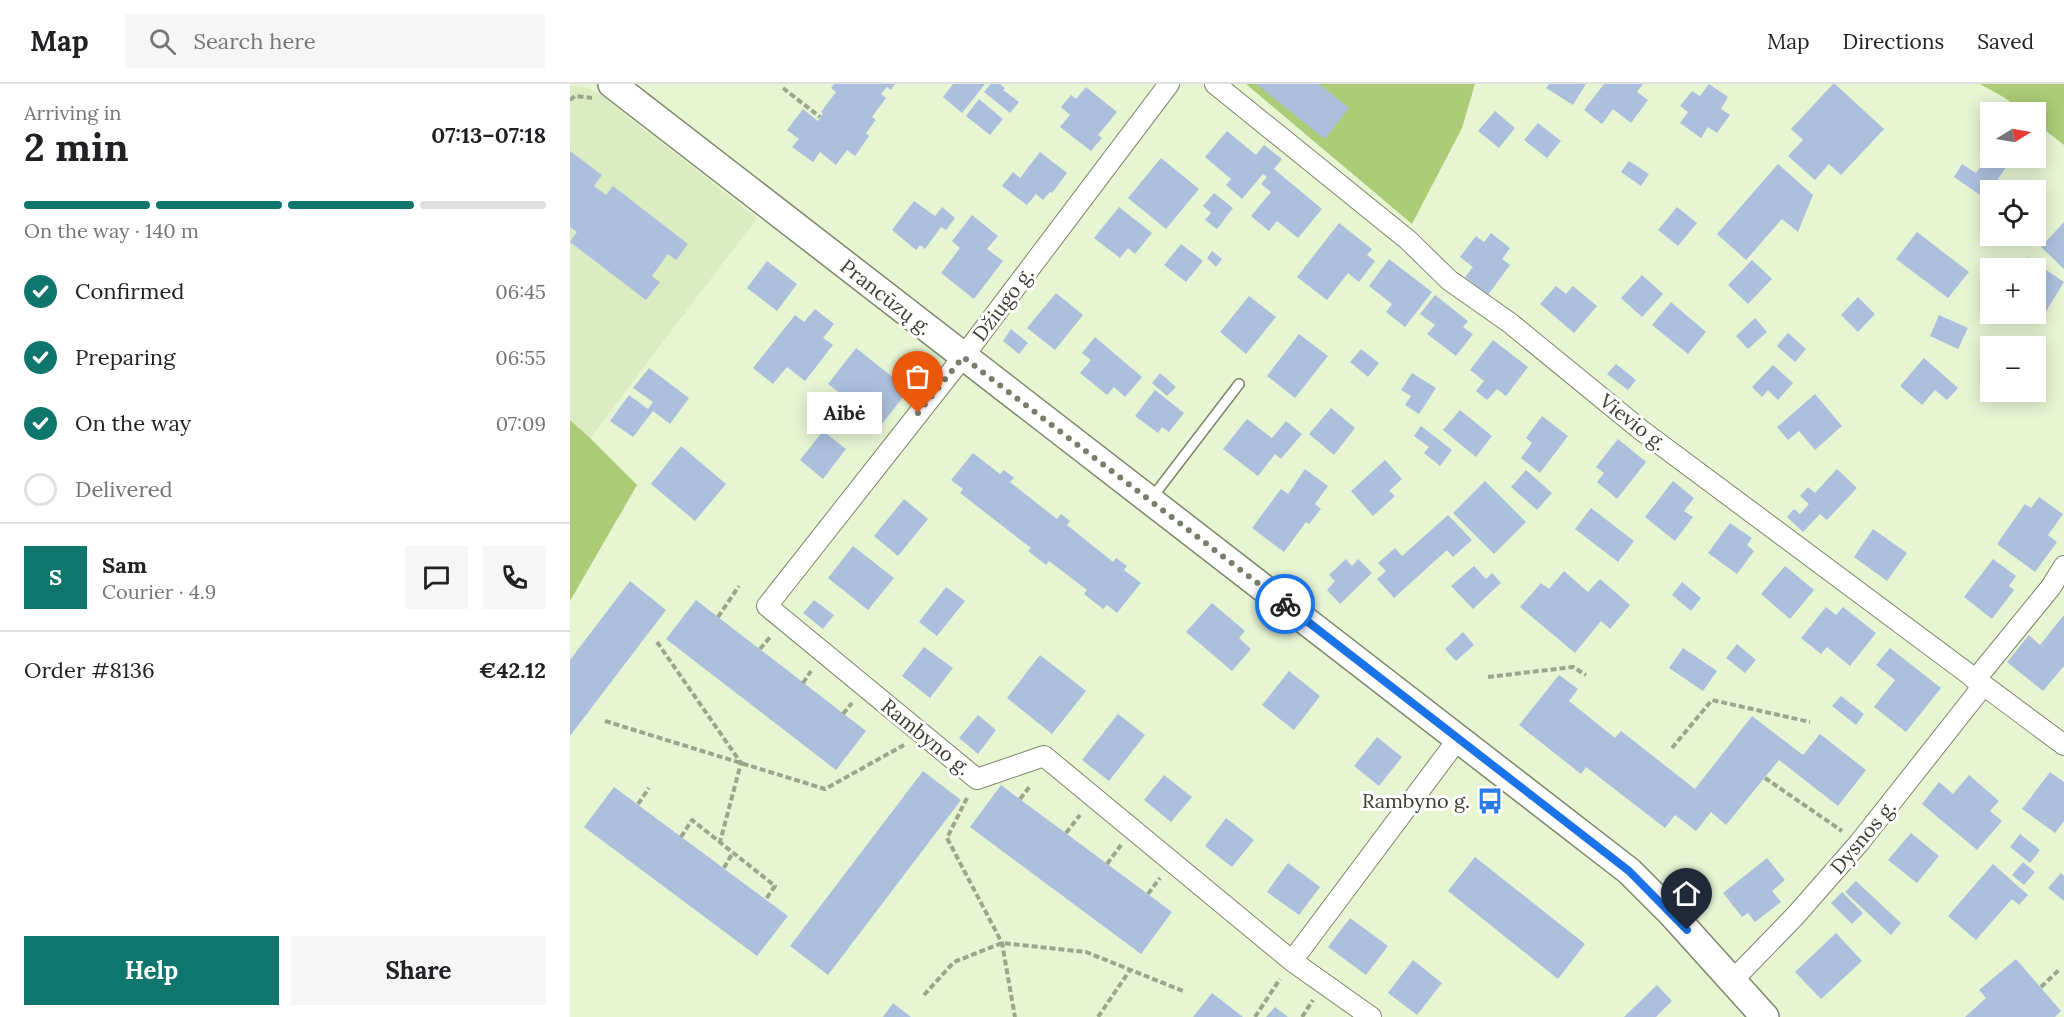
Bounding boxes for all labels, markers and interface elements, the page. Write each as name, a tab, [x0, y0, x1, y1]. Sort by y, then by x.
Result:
search box	[125, 14, 545, 68]
text: Map	[30, 23, 89, 59]
icon: search	[146, 25, 179, 58]
text: Search here	[194, 27, 316, 55]
text: Map	[1767, 28, 1810, 55]
text: Directions	[1843, 28, 1944, 55]
text: Saved	[1977, 28, 2034, 55]
text: Arriving in	[24, 100, 121, 125]
north arrow	[1980, 102, 2046, 168]
map controls	[1980, 102, 2046, 402]
text: 07:13–07:18	[431, 121, 546, 149]
text: 2 min	[24, 122, 129, 172]
button: locate	[1980, 180, 2046, 246]
text: On the way · 140 m	[24, 218, 199, 243]
street label: Prancūzų g.	[836, 253, 937, 340]
button: +	[1980, 258, 2046, 324]
street label: Džiugo g.	[967, 262, 1039, 346]
icon: check	[24, 275, 57, 308]
text: Confirmed	[75, 277, 184, 305]
text: 06:45	[495, 279, 546, 304]
button: −	[1980, 336, 2046, 402]
icon: check	[24, 341, 57, 374]
text: Preparing	[75, 343, 175, 371]
text: 06:55	[495, 345, 546, 370]
pin	[892, 351, 943, 413]
icon: bag	[901, 360, 934, 393]
street label: Vievio g.	[1594, 387, 1672, 455]
callout: Aibė	[807, 392, 882, 434]
text: Aibė	[823, 400, 866, 425]
icon: check	[24, 407, 57, 440]
text: On the way	[75, 409, 191, 437]
text: 07:09	[496, 411, 546, 436]
text: Delivered	[75, 475, 173, 503]
button: chat	[405, 546, 468, 609]
button: phone	[483, 546, 546, 609]
text: Sam	[102, 551, 147, 579]
text: S	[49, 563, 62, 591]
courier	[1255, 574, 1315, 634]
text: Courier · 4.9	[102, 579, 216, 604]
icon: bike	[1269, 588, 1302, 621]
text: Order #8136	[24, 656, 155, 684]
text: €42.12	[479, 656, 546, 684]
street label: Rambyno g.	[877, 693, 976, 780]
bus stop icon: Rambyno g.	[1475, 786, 1505, 816]
place label: Rambyno g.	[1362, 788, 1470, 813]
street label: Dysnos g.	[1824, 795, 1901, 879]
pin	[1661, 868, 1712, 930]
icon: home	[1670, 877, 1703, 910]
button: Help	[24, 936, 279, 1005]
button: Share	[291, 936, 546, 1005]

